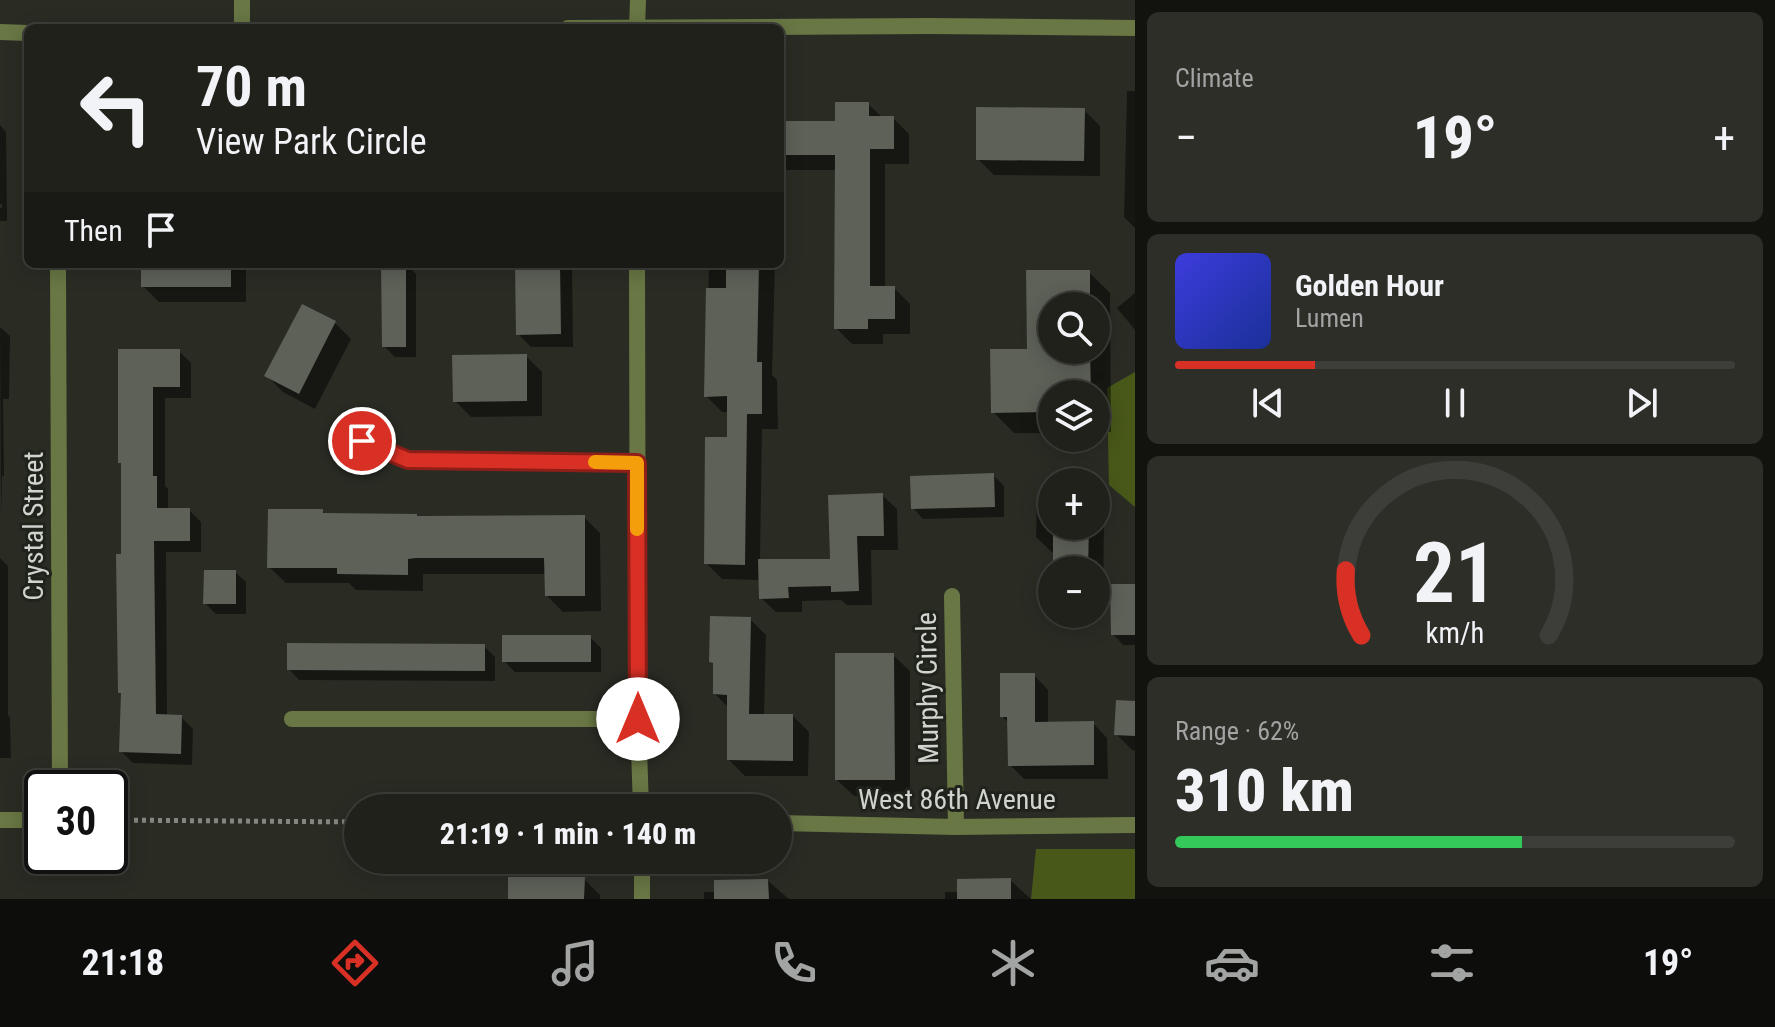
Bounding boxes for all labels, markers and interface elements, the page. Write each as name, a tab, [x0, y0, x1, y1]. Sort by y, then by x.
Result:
text: 70 m	[196, 54, 307, 120]
icon: left	[64, 56, 168, 160]
text: Climate	[1175, 63, 1254, 93]
text: 19°	[1413, 102, 1497, 173]
text: −	[1175, 112, 1197, 164]
text: +	[1713, 112, 1735, 164]
text: View Park Circle	[196, 121, 427, 163]
icon: arrive	[139, 208, 183, 252]
text: Then	[64, 213, 123, 248]
text: Golden Hour	[1295, 268, 1444, 303]
map controls	[1038, 292, 1110, 628]
button: search	[1038, 292, 1110, 364]
text: Lumen	[1295, 303, 1364, 333]
button: layers	[1038, 380, 1110, 452]
icon: previous	[1246, 381, 1290, 425]
icon: pause	[1433, 381, 1477, 425]
icon: next	[1620, 381, 1664, 425]
pin	[328, 407, 396, 475]
icon: arrive	[340, 419, 384, 463]
street label: Crystal Street	[17, 451, 50, 601]
button: +	[1038, 468, 1110, 540]
text: 21	[1413, 525, 1497, 622]
button: −	[1038, 556, 1110, 628]
street label: Murphy Circle	[910, 612, 945, 764]
text: km/h	[1426, 617, 1484, 651]
position arrow	[596, 677, 680, 761]
text: Range · 62%	[1175, 716, 1299, 746]
text: 310 km	[1175, 755, 1354, 826]
speed limit sign: 30	[24, 770, 128, 874]
street label: West 86th Avenue	[858, 783, 1056, 816]
text: 21:19 · 1 min · 140 m	[440, 816, 696, 851]
icon: directions	[327, 935, 383, 991]
icon: music	[547, 935, 603, 991]
icon: phone	[766, 935, 822, 991]
icon: climate	[985, 935, 1041, 991]
icon: car	[1204, 935, 1260, 991]
icon: filters	[1424, 935, 1480, 991]
text: 21:18	[82, 942, 164, 984]
text: 19°	[1643, 942, 1693, 984]

